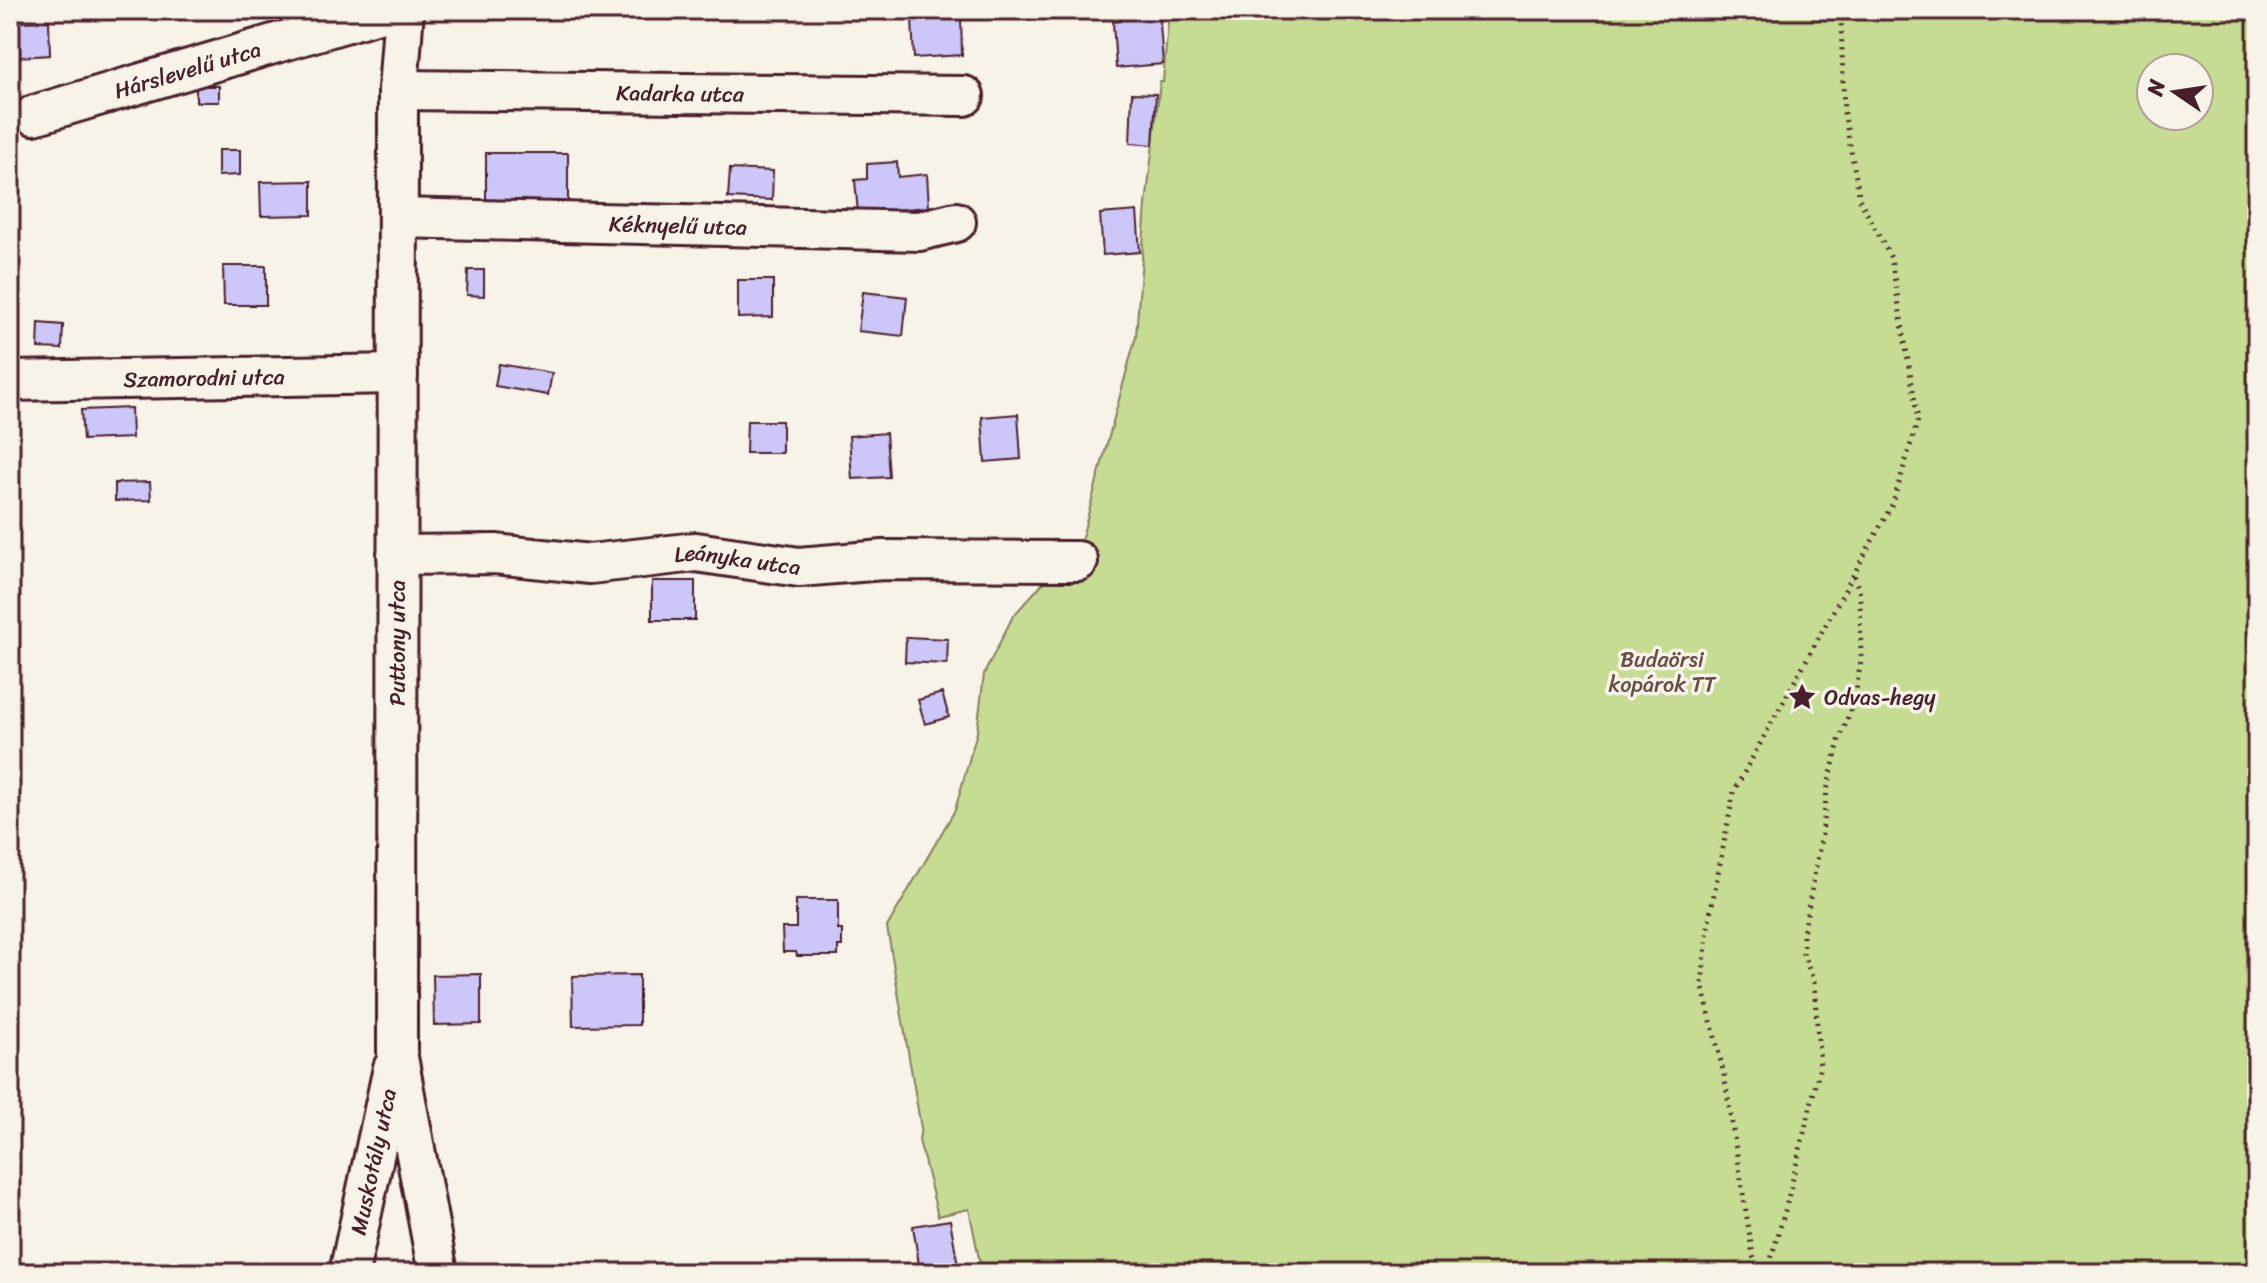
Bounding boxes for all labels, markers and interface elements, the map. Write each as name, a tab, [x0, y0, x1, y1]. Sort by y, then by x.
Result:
street label: Hárslevelű utca	[109, 30, 266, 110]
north arrow	[2135, 52, 2215, 132]
street label: Kadarka utca	[616, 73, 745, 114]
text: N	[2135, 75, 2177, 100]
street label: Kéknyelű utca	[608, 204, 747, 247]
street label: Szamorodni utca	[123, 357, 285, 399]
street label: Leányka utca	[672, 533, 803, 587]
street label: Puttony utca	[378, 580, 417, 706]
park label: Budaörsi kopárok TT	[1608, 640, 1717, 704]
place label: Odvas-hegy	[1824, 678, 1936, 717]
place icon: Odvas-hegy	[1787, 682, 1817, 712]
street label: Muskotály utca	[339, 1085, 408, 1238]

